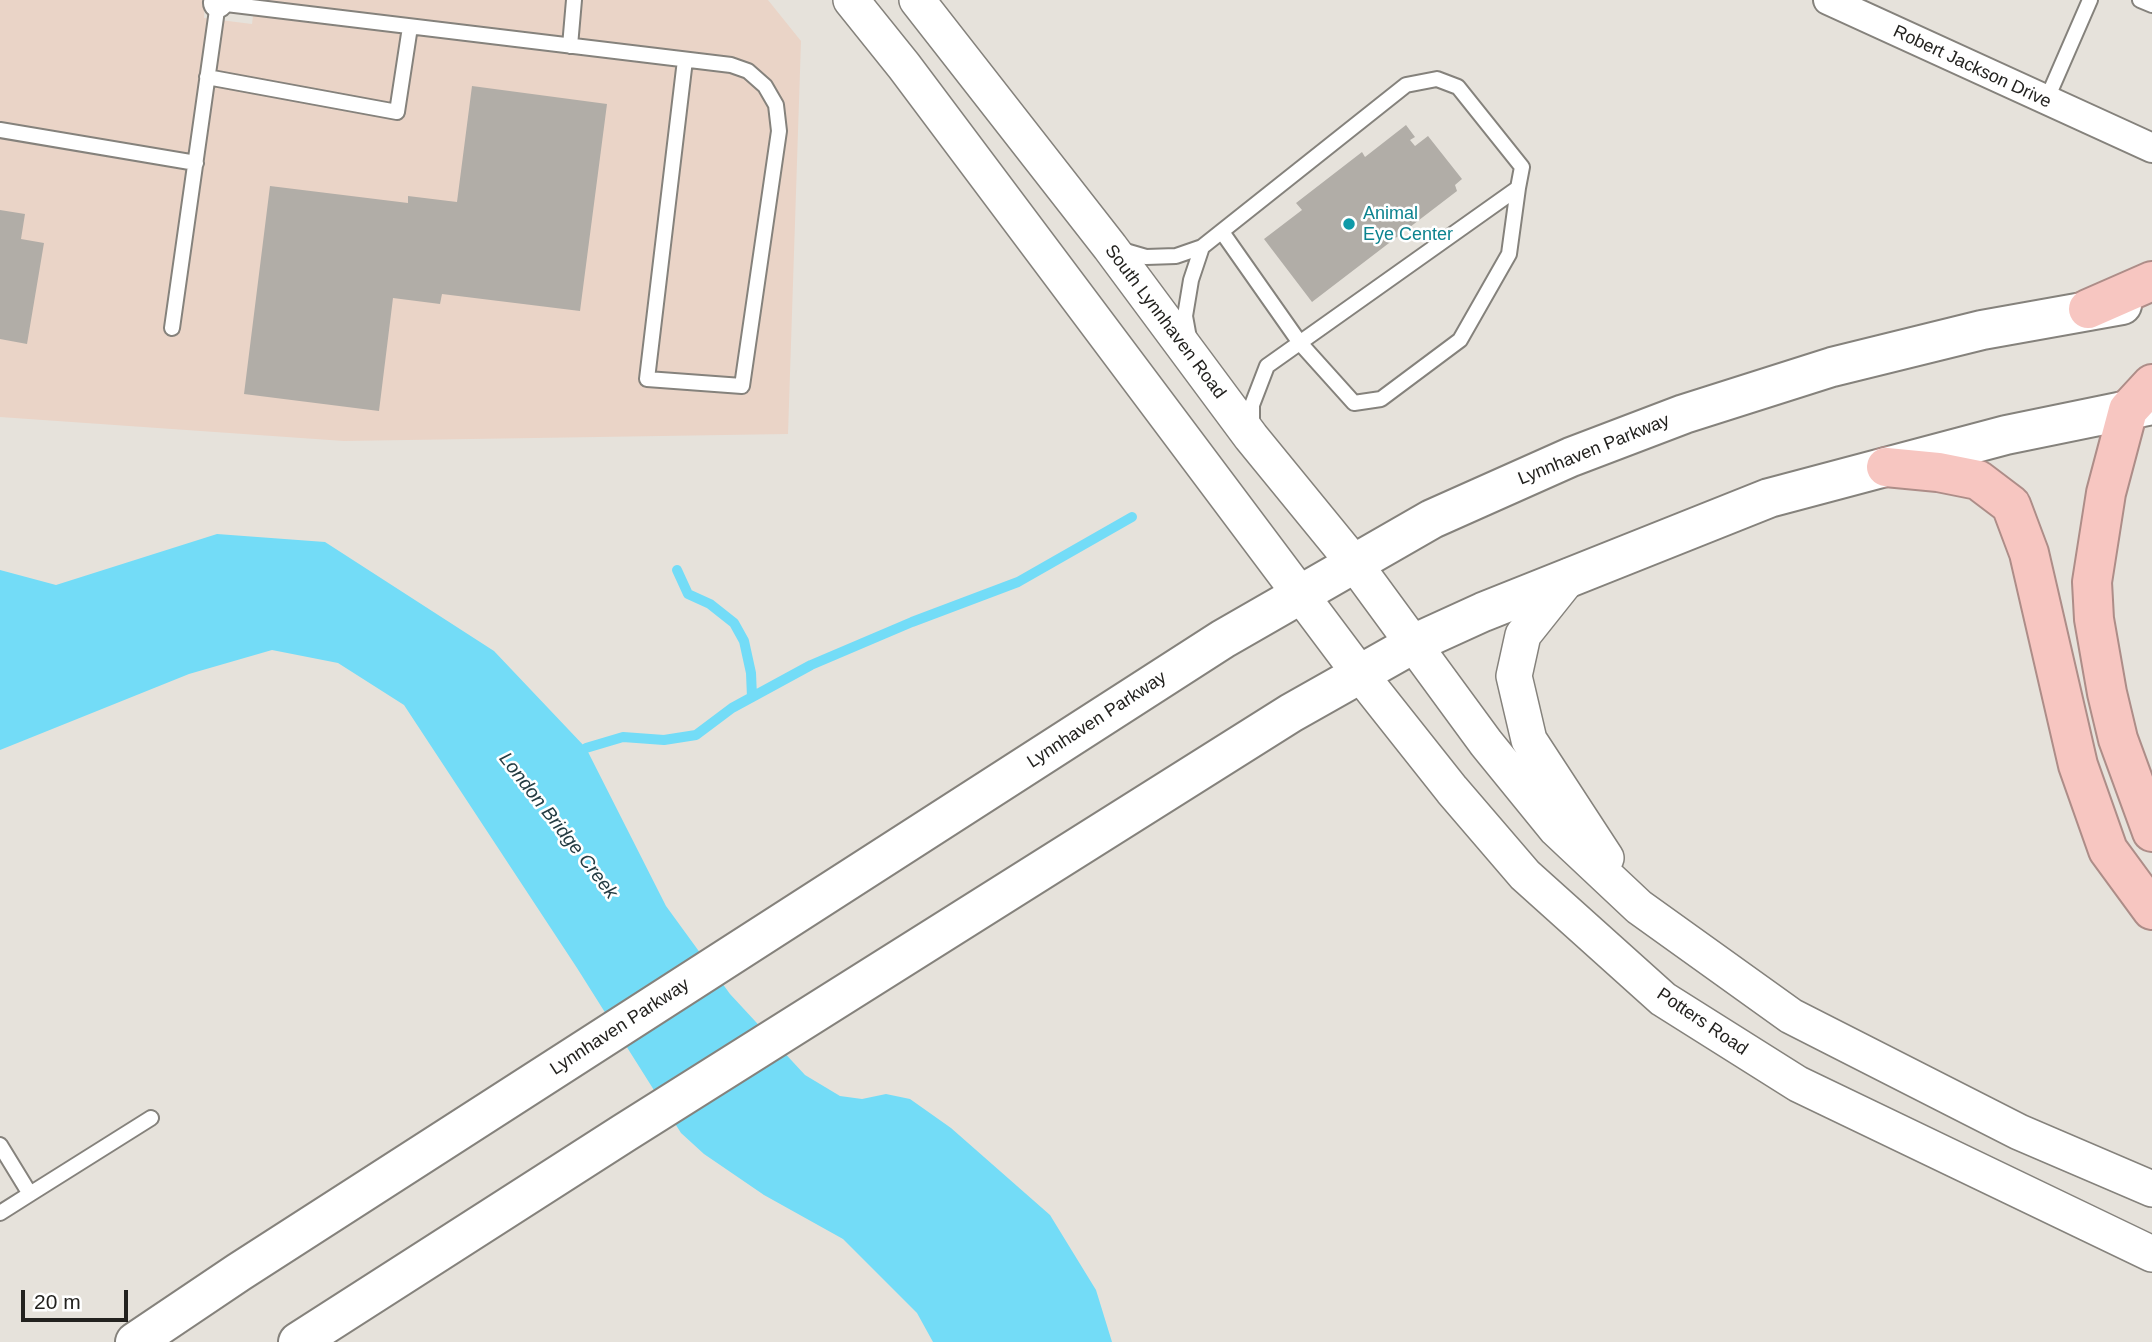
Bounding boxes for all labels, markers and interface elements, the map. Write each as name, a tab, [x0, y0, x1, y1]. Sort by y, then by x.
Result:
street label: Robert Jackson Drive	[1889, 21, 2055, 113]
place label: Animal Eye Center	[1363, 203, 1453, 246]
marker: Animal Eye Center	[1341, 216, 1357, 232]
street label: South Lynnhaven Road	[1100, 241, 1230, 403]
street label: Lynnhaven Parkway	[1515, 410, 1673, 490]
street label: Lynnhaven Parkway	[1023, 667, 1171, 773]
water label: London Bridge Creek	[494, 748, 622, 904]
street label: Lynnhaven Parkway	[546, 974, 694, 1080]
street label: Potters Road	[1652, 984, 1752, 1060]
scale bar	[24, 1276, 131, 1320]
text: 20 m	[34, 1290, 81, 1313]

